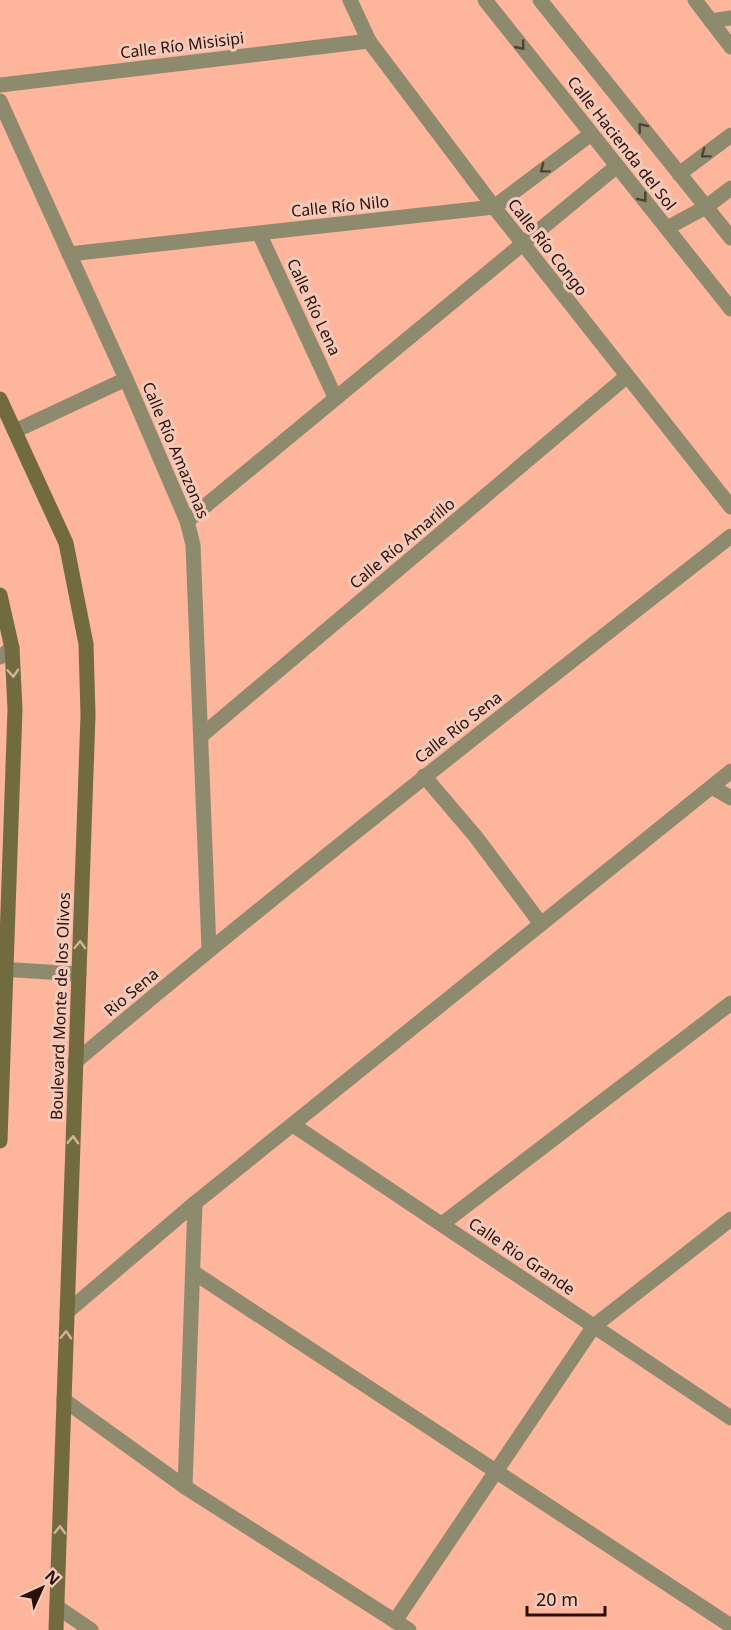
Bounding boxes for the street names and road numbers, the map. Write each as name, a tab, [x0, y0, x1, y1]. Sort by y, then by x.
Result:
street label: Calle Río Misisipi	[119, 26, 245, 64]
street label: Calle Hacienda del Sol	[563, 71, 681, 215]
street label: Calle Río Nilo	[290, 190, 390, 222]
street label: Calle Río Congo	[503, 194, 593, 300]
street label: Calle Río Lena	[282, 255, 346, 359]
street label: Calle Río Amazonas	[137, 378, 215, 522]
street label: Calle Río Amarillo	[345, 492, 459, 594]
street label: Calle Río Sena	[410, 686, 506, 768]
street label: Boulevard Monte de los Olivos	[45, 892, 75, 1120]
street label: Rio Sena	[99, 963, 163, 1021]
street label: Calle Rio Grande	[464, 1212, 580, 1300]

